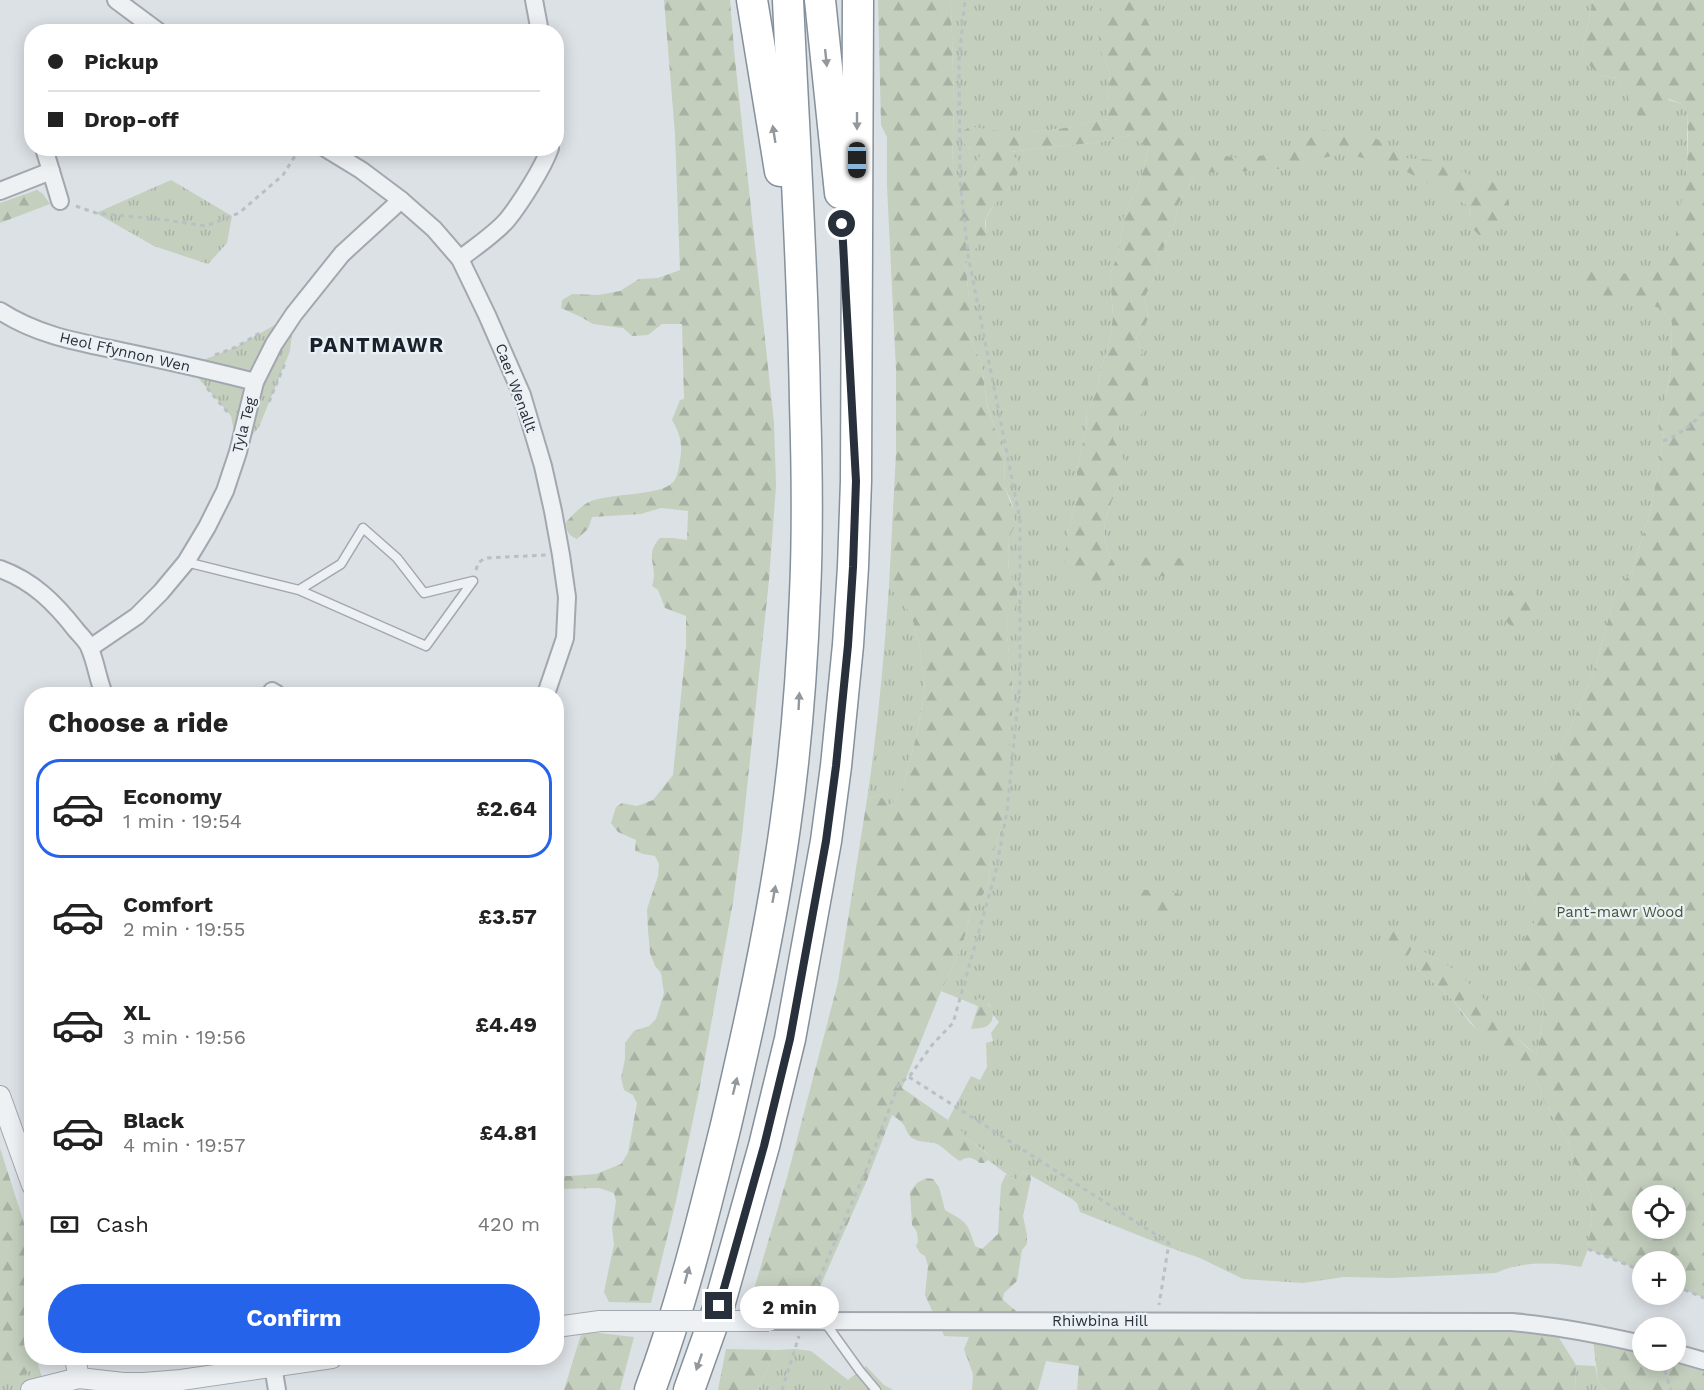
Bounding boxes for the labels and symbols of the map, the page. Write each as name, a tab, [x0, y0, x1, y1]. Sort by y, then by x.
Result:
one-way arrow	[821, 49, 831, 68]
one-way arrow	[852, 112, 862, 131]
one-way arrow	[769, 124, 778, 143]
car	[848, 142, 866, 178]
route start	[828, 210, 855, 237]
street label: Heol Ffynnon Wen	[58, 328, 192, 376]
district label: PANTMAWR	[309, 332, 445, 357]
street label: Caer Wenallt	[492, 341, 541, 436]
street label: Tyla Teg	[228, 395, 260, 455]
one-way arrow	[795, 692, 804, 711]
one-way arrow	[770, 885, 779, 904]
park label: Pant-mawr Wood	[1556, 903, 1684, 921]
one-way arrow	[731, 1076, 741, 1095]
one-way arrow	[683, 1265, 692, 1283]
callout: 2 min	[740, 1285, 839, 1327]
route end	[705, 1292, 732, 1319]
street label: Rhiwbina Hill	[1052, 1312, 1148, 1330]
one-way arrow	[694, 1353, 704, 1371]

